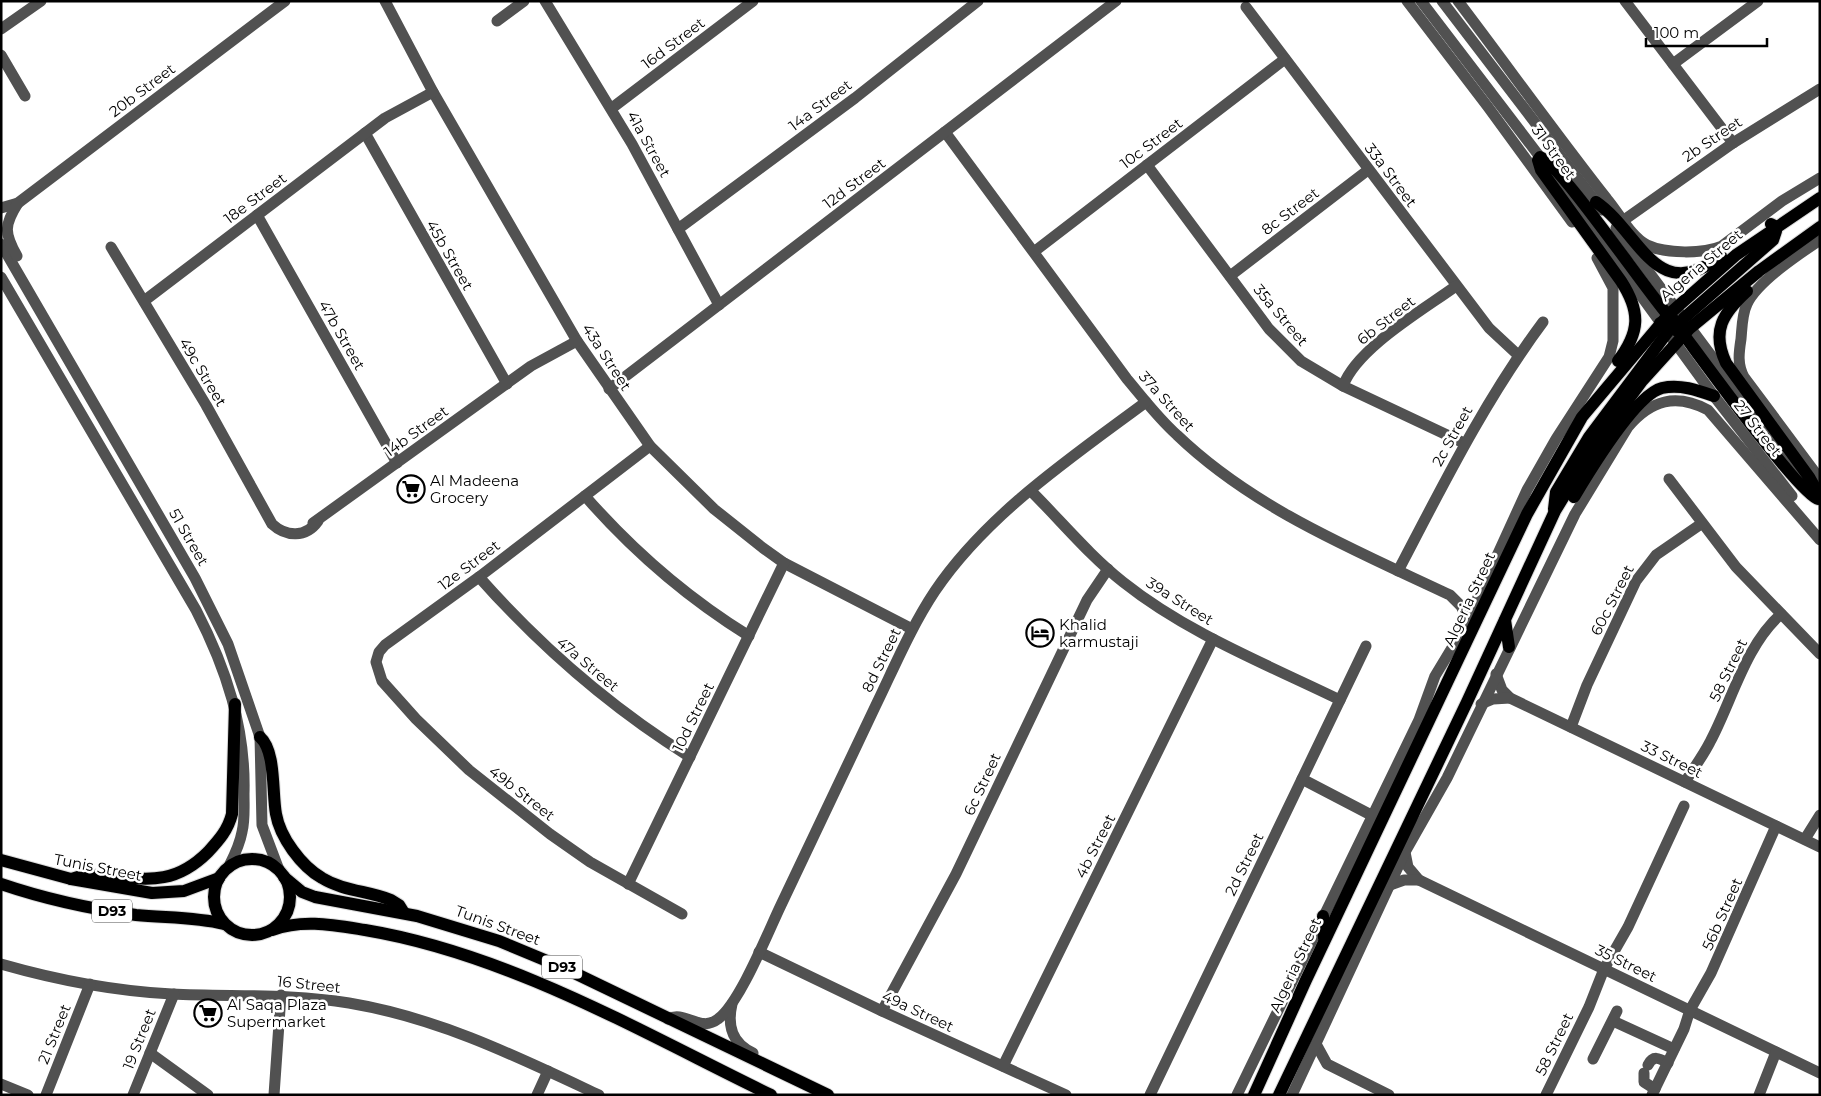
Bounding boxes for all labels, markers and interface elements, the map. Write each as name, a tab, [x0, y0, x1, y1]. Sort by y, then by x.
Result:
street label: 16d Street	[638, 13, 708, 73]
scale bar	[1646, 15, 1767, 47]
text: 100 m	[1654, 23, 1699, 42]
street label: 20b Street	[105, 59, 179, 121]
street label: 14a Street	[785, 75, 855, 135]
street label: 41a Street	[623, 107, 675, 181]
street label: 2b Street	[1679, 112, 1745, 166]
street label: 10c Street	[1116, 113, 1186, 173]
street label: 31 Street	[1528, 121, 1580, 183]
street label: 33a Street	[1361, 139, 1421, 211]
street label: 12d Street	[819, 153, 889, 213]
street label: 18e Street	[220, 168, 290, 228]
street label: 8c Street	[1257, 183, 1323, 239]
street label: 45b Street	[422, 217, 478, 293]
street label: Algeria Street	[1656, 225, 1746, 305]
street label: 35a Street	[1250, 280, 1312, 350]
street label: 6b Street	[1353, 291, 1419, 349]
street label: 47b Street	[314, 297, 370, 373]
street label: 43a Street	[578, 320, 636, 394]
street label: 49c Street	[175, 334, 231, 410]
street label: 37a Street	[1135, 367, 1199, 435]
street label: 27 Street	[1730, 396, 1786, 460]
street label: 14b Street	[380, 401, 452, 461]
street label: 2c Street	[1428, 402, 1476, 470]
place label: Al Madeena Grocery	[430, 471, 519, 507]
supermarket icon: Al Madeena Grocery	[396, 474, 426, 504]
street label: 51 Street	[165, 505, 213, 569]
street label: 12e Street	[434, 536, 504, 594]
street label: Algeria Street	[1439, 549, 1499, 649]
street label: 60c Street	[1586, 561, 1638, 639]
street label: 39a Street	[1143, 573, 1217, 629]
place label: Khalid karmustaji	[1059, 615, 1139, 651]
hotel icon: Khalid karmustaji	[1025, 618, 1055, 648]
street label: 8d Street	[857, 625, 905, 695]
street label: 47a Street	[553, 632, 623, 696]
street label: 58 Street	[1705, 636, 1751, 704]
street label: 10d Street	[668, 679, 718, 755]
street label: 33 Street	[1638, 736, 1706, 782]
street label: 6c Street	[959, 750, 1005, 818]
street label: 49b Street	[485, 761, 559, 825]
street label: 4b Street	[1071, 811, 1119, 881]
street label: 2d Street	[1221, 829, 1267, 899]
street label: Tunis Street	[52, 849, 144, 885]
street label: 56b Street	[1698, 875, 1746, 953]
road number: D93	[92, 899, 132, 922]
street label: Tunis Street	[453, 901, 543, 949]
street label: Algeria Street	[1265, 915, 1325, 1015]
street label: 35 Street	[1592, 940, 1660, 986]
road number: D93	[542, 956, 582, 979]
street label: 16 Street	[276, 971, 342, 997]
street label: 49a Street	[879, 986, 957, 1036]
place label: Al Saqa Plaza Supermarket	[227, 995, 327, 1031]
supermarket icon: Al Saqa Plaza Supermarket	[193, 998, 223, 1028]
street label: 21 Street	[33, 1001, 75, 1067]
street label: 19 Street	[118, 1006, 160, 1072]
street label: 58 Street	[1531, 1010, 1577, 1078]

